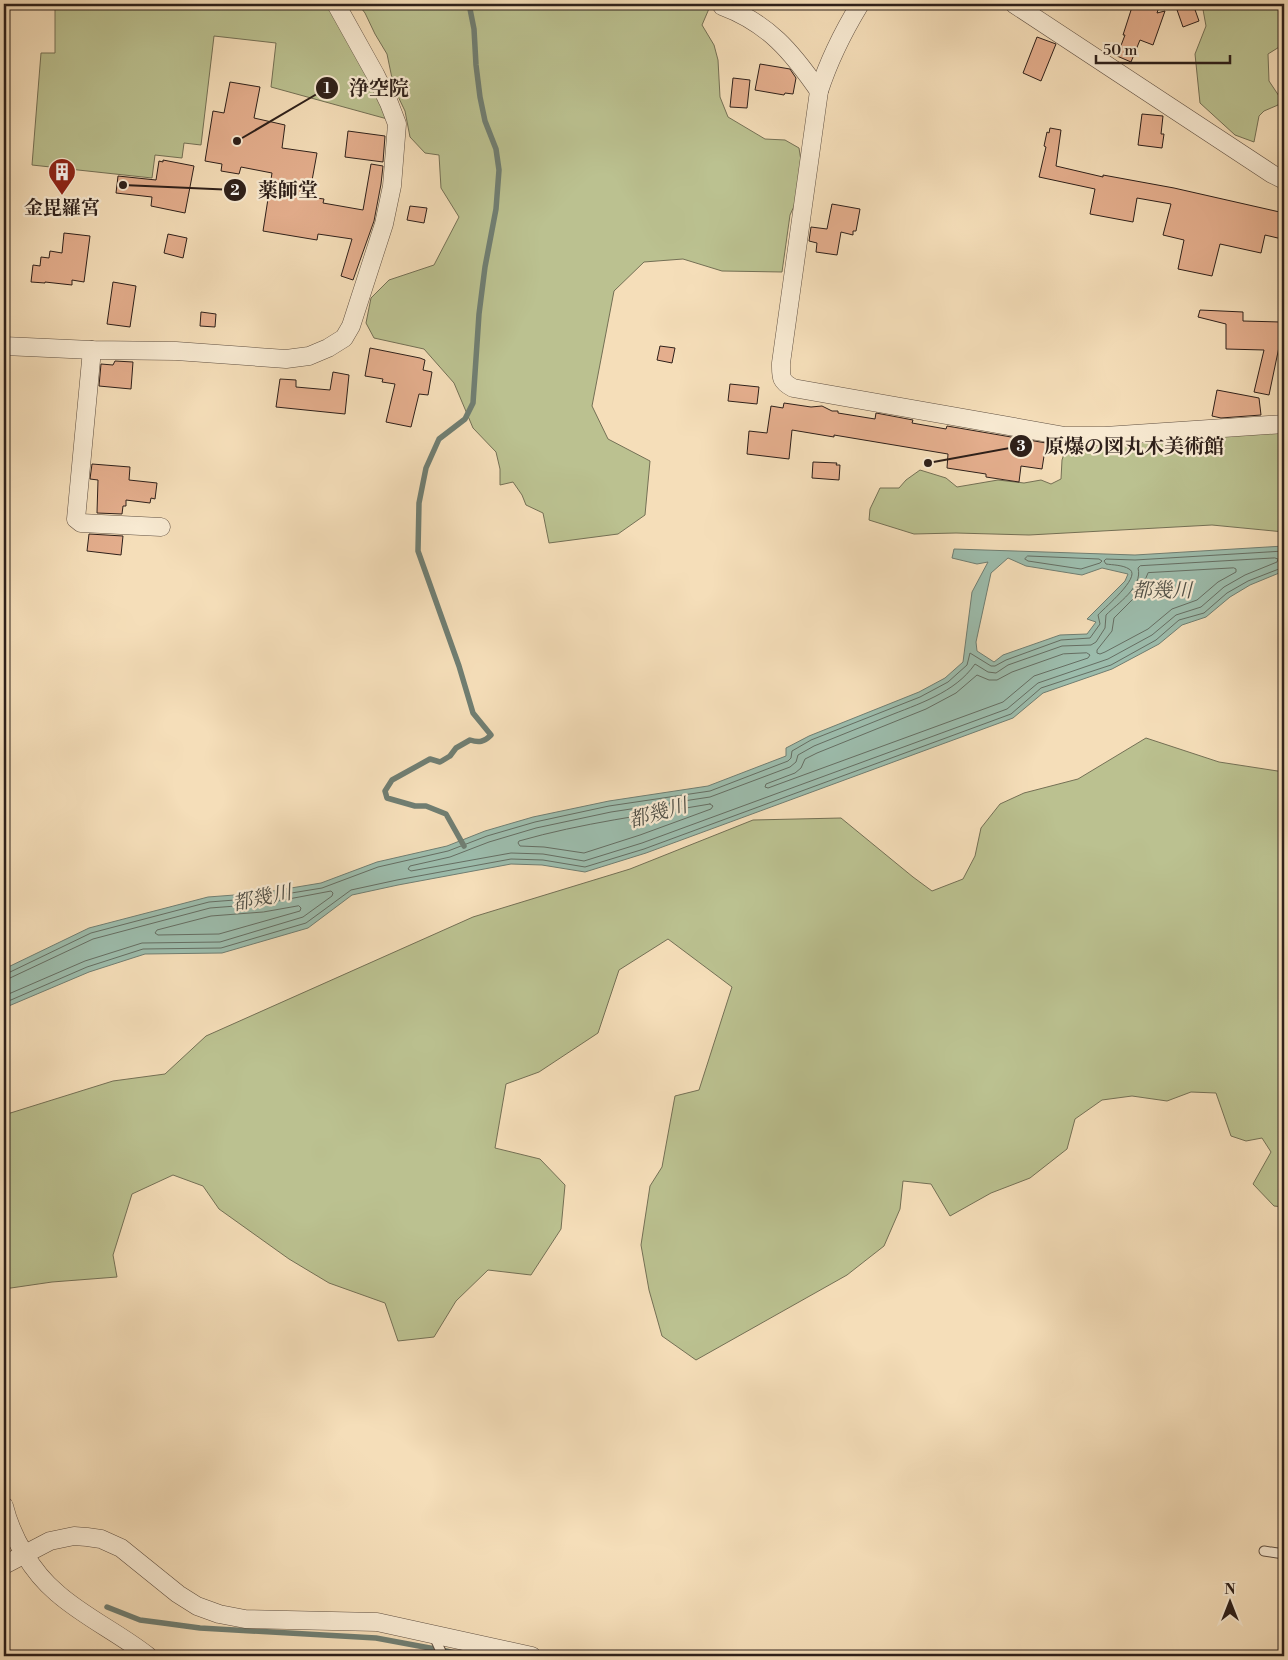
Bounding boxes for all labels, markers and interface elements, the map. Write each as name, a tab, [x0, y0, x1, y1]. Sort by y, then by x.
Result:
scale bar	[1096, 32, 1229, 64]
text: 50 m	[1103, 41, 1137, 60]
callout: 浄空院	[314, 70, 419, 105]
text: 浄空院	[349, 77, 409, 102]
text: 1	[323, 79, 331, 98]
building icon: 金毘羅宮	[47, 157, 77, 196]
callout: 薬師堂	[223, 172, 328, 207]
text: 薬師堂	[258, 179, 318, 204]
text: 2	[230, 181, 240, 200]
place label: 金毘羅宮	[24, 196, 100, 220]
callout: 原爆の図丸木美術館	[1009, 428, 1234, 463]
text: 原爆の図丸木美術館	[1044, 435, 1224, 460]
text: 3	[1016, 437, 1026, 456]
water label: 都幾川	[1132, 579, 1194, 604]
water label: 都幾川	[626, 793, 692, 834]
water label: 都幾川	[230, 880, 296, 917]
north arrow	[1206, 1578, 1256, 1628]
text: N	[1224, 1581, 1236, 1599]

